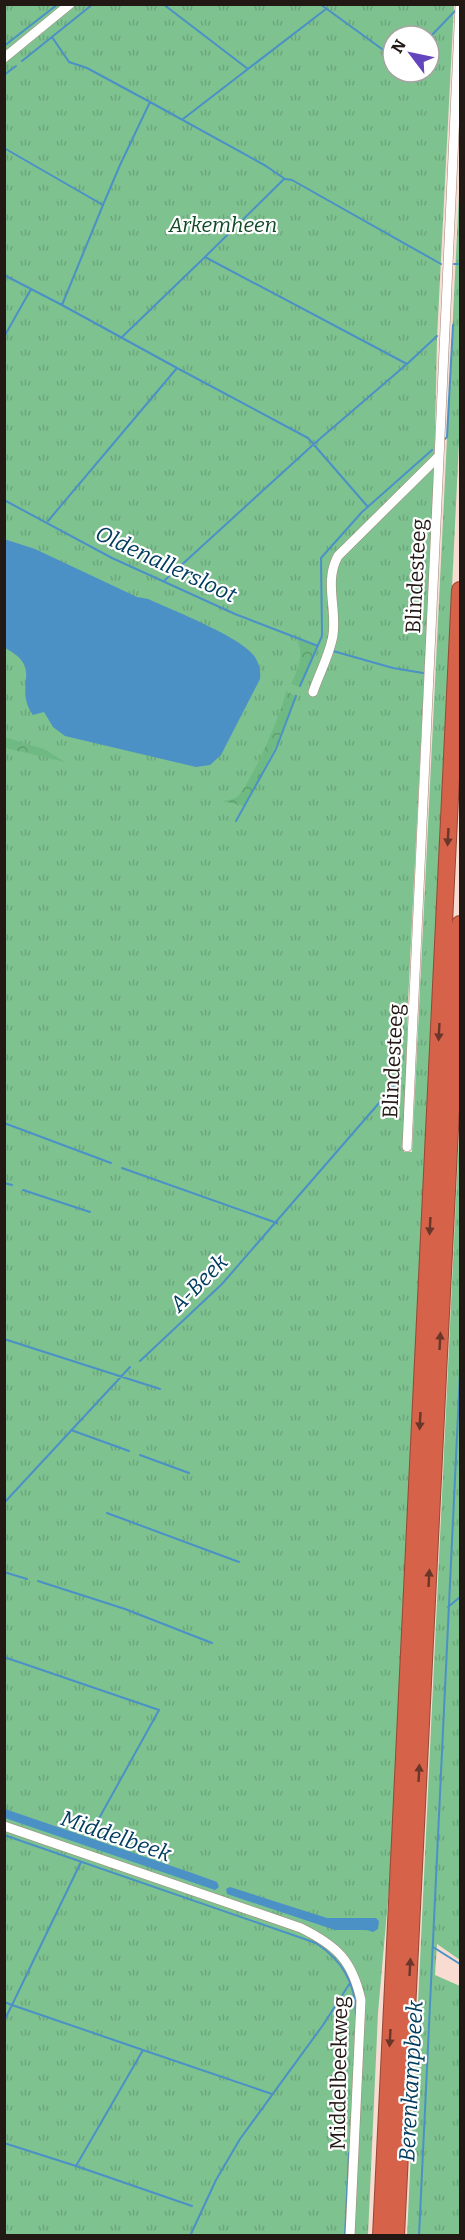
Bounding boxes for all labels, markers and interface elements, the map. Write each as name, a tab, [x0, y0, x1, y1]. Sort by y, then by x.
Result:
north arrow	[381, 24, 441, 84]
text: N	[387, 36, 410, 57]
park label: Arkemheen	[168, 212, 277, 238]
street label: Blindesteeg	[400, 518, 432, 634]
water label: Oldenallersloot	[91, 520, 241, 609]
one-way arrow	[444, 827, 453, 846]
street label: Blindesteeg	[377, 1003, 409, 1119]
one-way arrow	[435, 1022, 444, 1041]
one-way arrow	[425, 1217, 434, 1236]
water label: A-Beek	[164, 1248, 234, 1318]
one-way arrow	[436, 1332, 445, 1351]
one-way arrow	[416, 1412, 425, 1431]
one-way arrow	[424, 1568, 433, 1587]
one-way arrow	[415, 1763, 424, 1782]
water label: Middelbeek	[57, 1805, 176, 1868]
one-way arrow	[405, 1958, 414, 1977]
street label: Middelbeekweg	[325, 1996, 353, 2150]
water label: Berenkampbeek	[393, 1999, 429, 2162]
one-way arrow	[386, 2029, 395, 2048]

